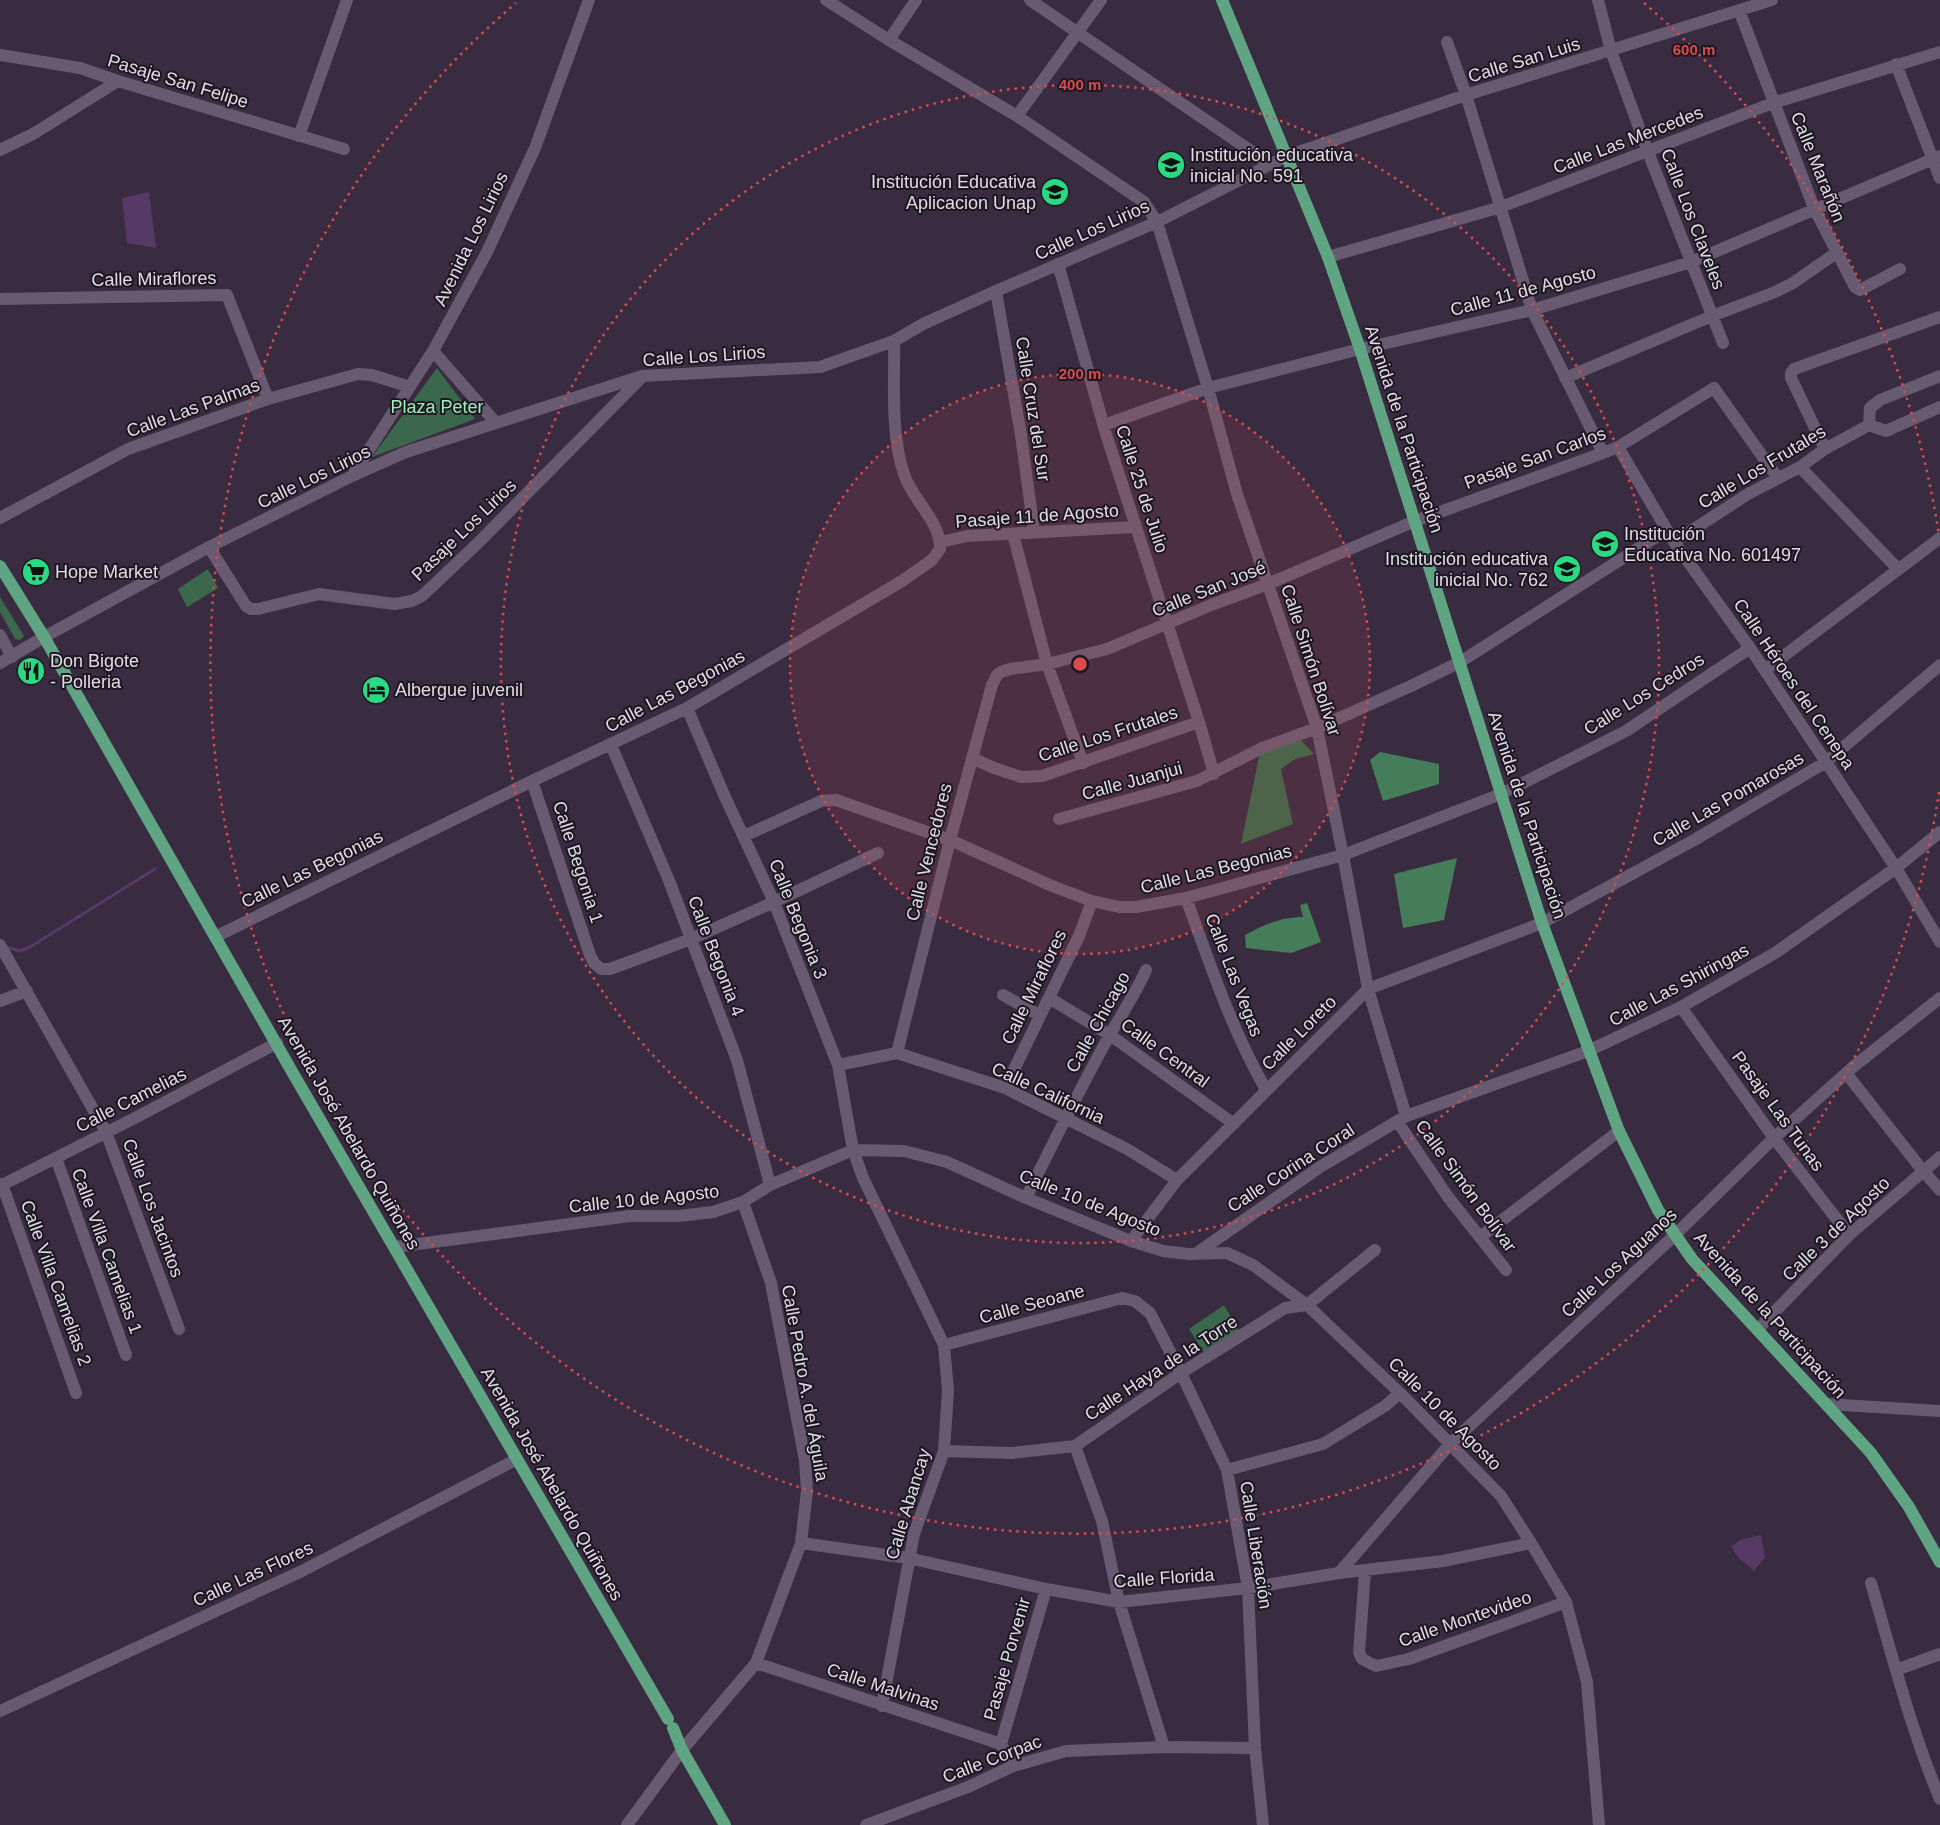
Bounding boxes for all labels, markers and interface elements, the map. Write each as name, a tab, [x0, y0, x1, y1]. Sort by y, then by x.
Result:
street label: Calle San Luis	[1466, 33, 1582, 87]
text: 600 m	[1673, 41, 1715, 58]
street label: Pasaje San Felipe	[105, 50, 251, 112]
text: 400 m	[1059, 76, 1101, 93]
street label: Calle Las Mercedes	[1550, 102, 1706, 178]
street label: Calle Marañón	[1787, 109, 1849, 225]
place label: Institución educativa inicial No. 591	[1190, 145, 1354, 186]
street label: Calle Los Claveles	[1657, 146, 1729, 292]
school or university icon: Institución educativa inicial No. 591	[1156, 150, 1186, 180]
street label: Avenida Los Lirios	[430, 169, 512, 309]
place label: Institución Educativa Aplicacion Unap	[871, 172, 1037, 213]
school or university icon: Institución Educativa Aplicacion Unap	[1040, 177, 1070, 207]
street label: Calle Los Lirios	[1032, 196, 1152, 264]
street label: Calle 11 de Agosto	[1448, 262, 1598, 320]
street label: Calle Miraflores	[91, 268, 217, 290]
street label: Avenida de la Participación	[1361, 323, 1447, 535]
street label: Calle Cruz del Sur	[1012, 335, 1054, 483]
street label: Calle Los Lirios	[642, 342, 766, 370]
text: 200 m	[1059, 365, 1101, 382]
street label: Calle Las Palmas	[124, 375, 262, 441]
park label: Plaza Peter	[390, 397, 484, 417]
street label: Calle Los Frutales	[1695, 421, 1829, 513]
street label: Calle 25 de Julio	[1112, 423, 1172, 555]
street label: Pasaje San Carlos	[1462, 423, 1608, 493]
street label: Calle Los Lirios	[254, 441, 374, 513]
street label: Pasaje Los Lirios	[408, 475, 520, 585]
street label: Pasaje 11 de Agosto	[955, 500, 1119, 532]
place label: Institución Educativa No. 601497	[1624, 524, 1801, 565]
school or university icon: Institución Educativa No. 601497	[1590, 529, 1620, 559]
place label: Institución educativa inicial No. 762	[1385, 549, 1549, 590]
school or university icon: Institución educativa inicial No. 762	[1552, 554, 1582, 584]
supermarket icon: Hope Market	[21, 557, 51, 587]
street label: Calle San José	[1149, 557, 1269, 621]
place label: Hope Market	[55, 562, 158, 582]
street label: Calle Simón Bolívar	[1277, 582, 1345, 738]
street label: Calle Héroes del Cenepa	[1729, 595, 1859, 774]
street label: Calle Las Begonias	[602, 646, 748, 736]
street label: Calle Los Cedros	[1580, 649, 1708, 739]
place label: Don Bigote - Polleria	[50, 651, 139, 692]
centre of rings	[1071, 655, 1089, 673]
restaurant icon: Don Bigote - Polleria	[16, 656, 46, 686]
hotel icon: Albergue juvenil	[361, 675, 391, 705]
place label: Albergue juvenil	[395, 680, 523, 700]
street label: Calle Los Frutales	[1036, 702, 1180, 766]
street label: Avenida de la Participación	[1484, 709, 1570, 921]
street label: Calle Las Pomarosas	[1649, 748, 1807, 850]
street label: Calle Juanjui	[1080, 758, 1184, 804]
street label: Calle Vencedores	[902, 781, 956, 923]
street label: Calle Begonia 1	[549, 798, 607, 926]
street label: Calle Las Begonias	[238, 826, 386, 912]
street label: Calle Las Begonias	[1138, 841, 1294, 897]
street label: Calle Begonia 3	[765, 856, 831, 982]
street label: Calle Begonia 4	[684, 893, 748, 1019]
street label: Calle Las Vegas	[1201, 911, 1267, 1039]
street label: Calle Miraflores	[998, 926, 1070, 1048]
street label: Calle Las Shiringas	[1606, 940, 1752, 1030]
street label: Calle Chicago	[1062, 968, 1134, 1076]
street label: Calle Loreto	[1258, 992, 1340, 1074]
street label: Avenida José Abelardo Quiñones	[274, 1013, 424, 1253]
street label: Calle Central	[1117, 1014, 1213, 1092]
street label: Pasaje Las Tunas	[1728, 1047, 1828, 1175]
street label: Calle California	[988, 1058, 1108, 1128]
street label: Calle Camelias	[73, 1064, 189, 1136]
street label: Calle Simón Bolívar	[1411, 1116, 1521, 1256]
street label: Calle Corina Coral	[1224, 1120, 1358, 1216]
street label: Calle Los Jacintos	[119, 1136, 187, 1280]
street label: Calle Villa Camelias 1	[68, 1165, 146, 1337]
street label: Calle 10 de Agosto	[1016, 1165, 1164, 1241]
street label: Calle 3 de Agosto	[1778, 1173, 1894, 1285]
street label: Calle 10 de Agosto	[568, 1181, 720, 1217]
street label: Calle Villa Camelias 2	[17, 1197, 95, 1369]
street label: Calle Los Aguanos	[1557, 1204, 1681, 1322]
street label: Avenida de la Participación	[1690, 1228, 1850, 1402]
street label: Calle Seoane	[977, 1280, 1087, 1328]
street label: Calle Pedro A. del Águila	[778, 1283, 832, 1484]
street label: Calle Haya de la Torre	[1081, 1311, 1241, 1425]
street label: Calle 10 de Agosto	[1384, 1353, 1506, 1475]
street label: Avenida José Abelardo Quiñones	[477, 1364, 627, 1604]
street label: Calle Abancay	[882, 1446, 934, 1562]
street label: Calle Liberación	[1236, 1480, 1276, 1610]
street label: Calle Las Flores	[190, 1537, 316, 1611]
street label: Calle Florida	[1113, 1564, 1216, 1591]
street label: Calle Montevideo	[1396, 1587, 1534, 1651]
street label: Pasaje Porvenir	[980, 1595, 1034, 1723]
street label: Calle Malvinas	[824, 1659, 942, 1715]
street label: Calle Corpac	[940, 1731, 1044, 1787]

